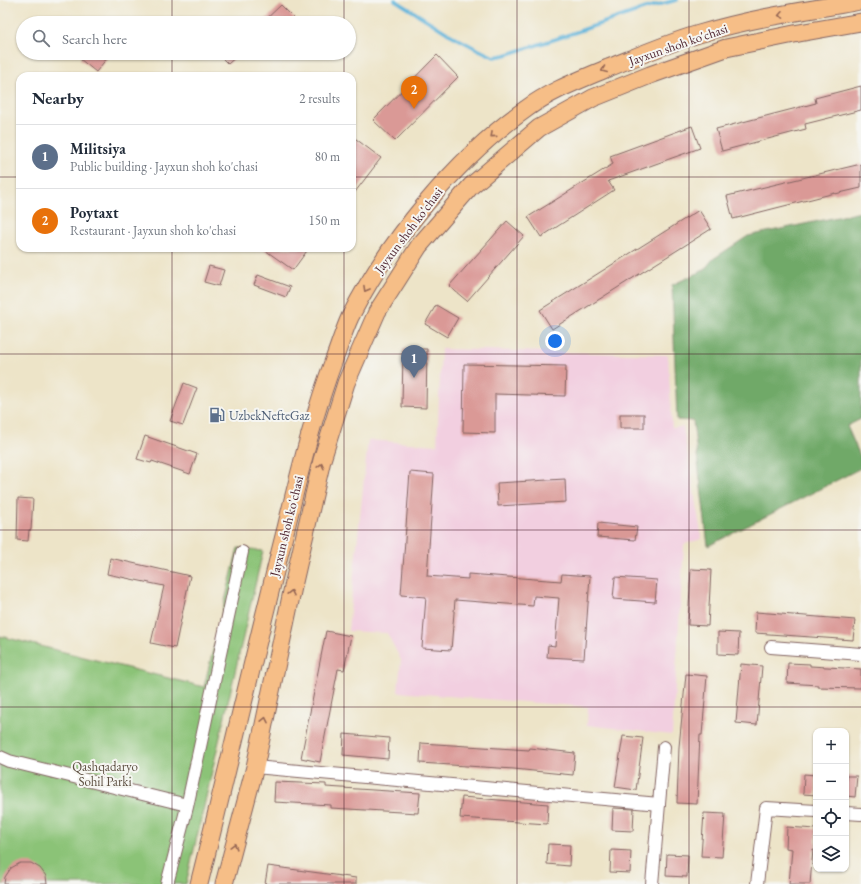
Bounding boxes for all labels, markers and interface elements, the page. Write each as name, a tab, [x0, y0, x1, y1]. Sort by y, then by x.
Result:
one-way arrow	[778, 10, 784, 19]
search box	[16, 16, 356, 60]
street label: Jayxun shoh ko'chasi	[626, 20, 730, 70]
icon: search	[30, 27, 52, 49]
text: Search here	[62, 29, 127, 48]
one-way arrow	[601, 65, 608, 73]
pin: 2	[401, 76, 427, 109]
text: Nearby	[32, 87, 84, 109]
text: 2 results	[299, 90, 340, 107]
one-way arrow	[490, 131, 497, 138]
text: Militsiya	[70, 139, 126, 158]
text: 1	[42, 148, 48, 165]
text: 80 m	[315, 148, 340, 165]
text: Public building · Jayxun shoh ko'chasi	[70, 158, 258, 175]
street label: Jayxun shoh ko'chasi	[370, 184, 446, 277]
text: Poytaxt	[70, 203, 119, 222]
text: 2	[42, 212, 48, 229]
text: 150 m	[309, 212, 340, 229]
text: Restaurant · Jayxun shoh ko'chasi	[70, 222, 236, 239]
one-way arrow	[363, 285, 371, 292]
your location	[545, 331, 565, 351]
pin: 1	[401, 345, 427, 378]
fuel station icon: UzbekNefteGaz	[208, 406, 226, 424]
place label: UzbekNefteGaz	[229, 407, 309, 424]
one-way arrow	[316, 463, 324, 469]
street label: Jayxun shoh ko'chasi	[266, 474, 307, 579]
one-way arrow	[287, 590, 295, 596]
one-way arrow	[260, 717, 268, 723]
map controls	[813, 728, 849, 872]
button: +	[813, 728, 849, 764]
park label: Qashqadaryo Sohil Parki	[72, 758, 138, 790]
button: −	[813, 764, 849, 800]
button: locate	[813, 800, 849, 836]
button: layers	[813, 836, 849, 872]
one-way arrow	[229, 843, 238, 850]

